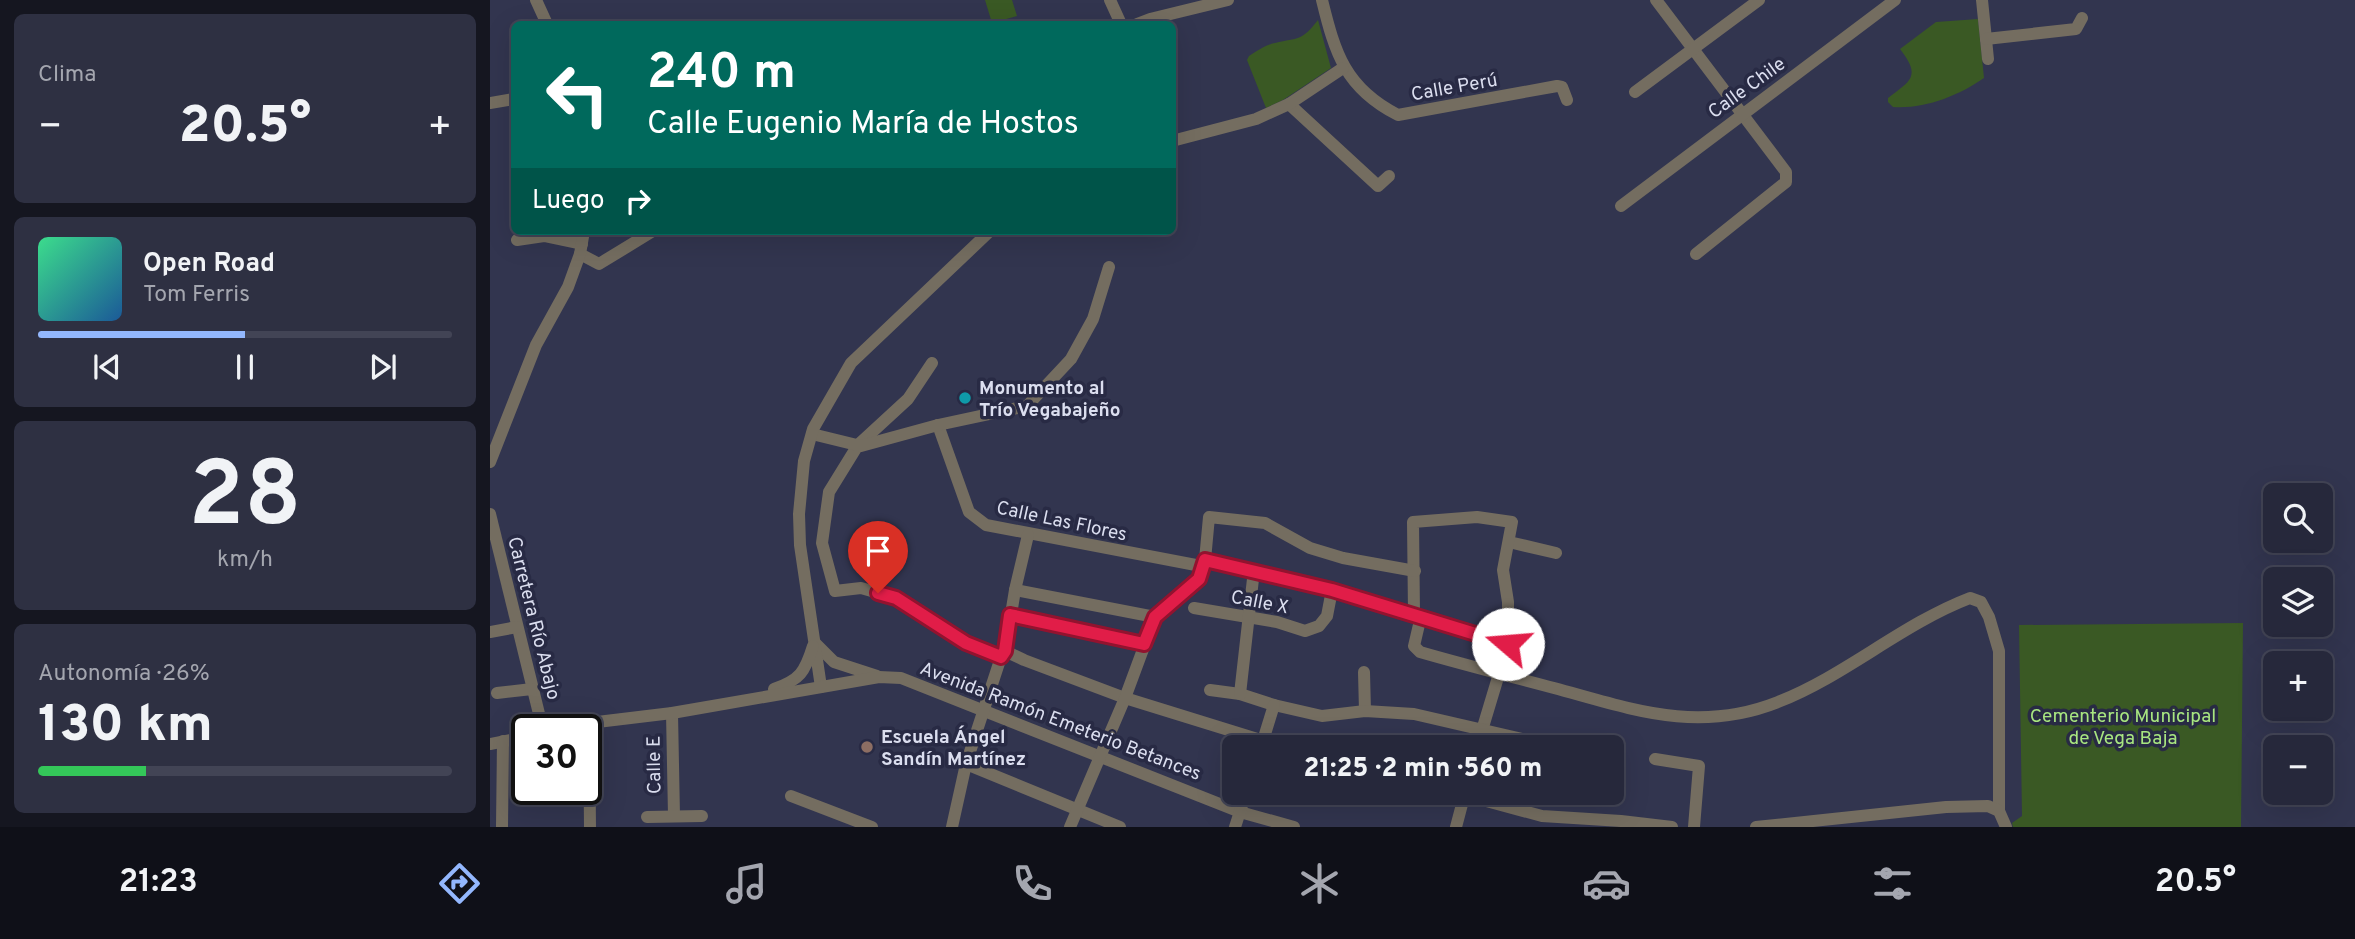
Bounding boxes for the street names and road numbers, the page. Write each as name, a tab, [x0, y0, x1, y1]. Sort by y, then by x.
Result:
street label: Calle Chile	[1704, 52, 1791, 125]
street label: Calle Perú	[1409, 69, 1499, 107]
street label: Calle Las Flores	[994, 496, 1129, 548]
street label: Carretera Río Abajo	[501, 534, 565, 703]
street label: Calle X	[1229, 586, 1291, 620]
street label: Avenida Ramón Emeterio Betances	[916, 657, 1204, 787]
street label: Calle E	[642, 736, 668, 794]

